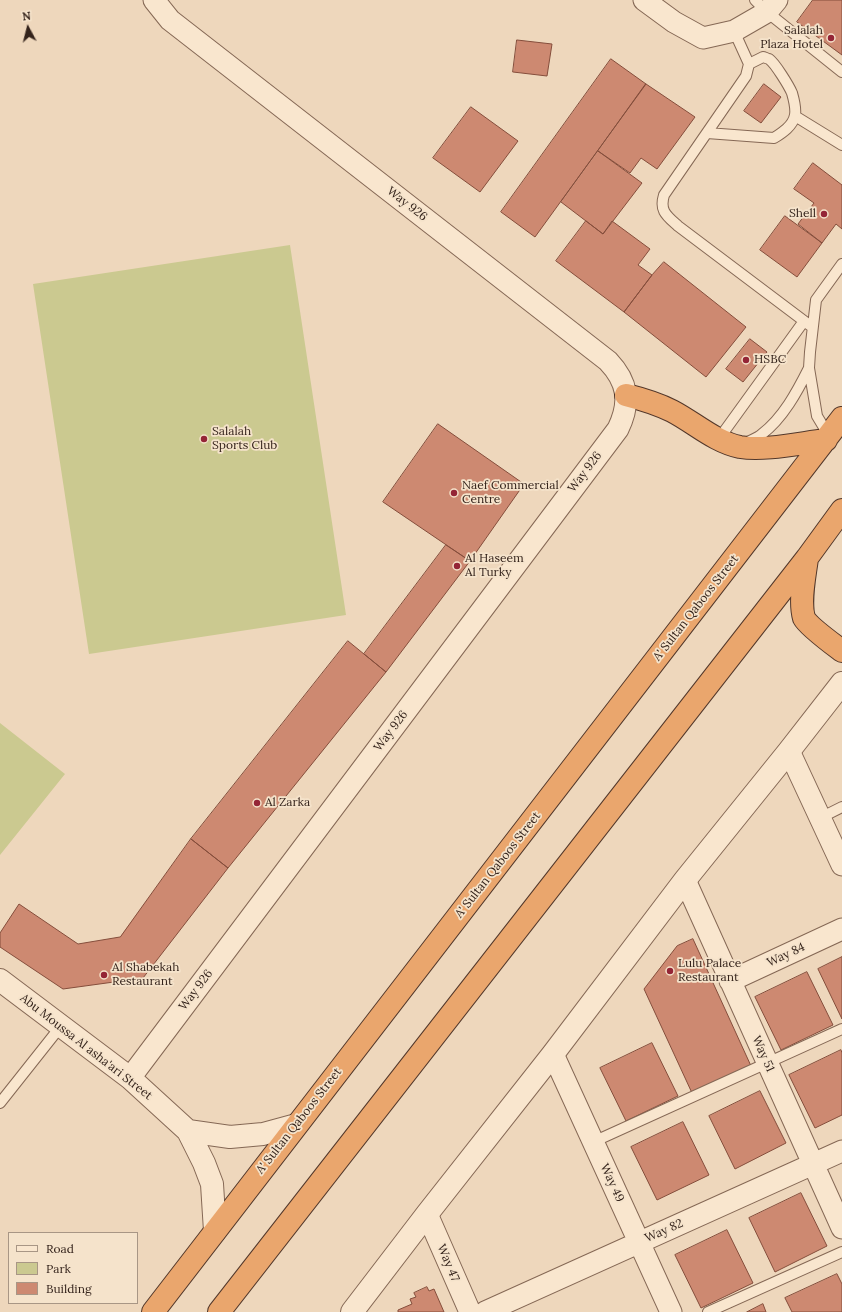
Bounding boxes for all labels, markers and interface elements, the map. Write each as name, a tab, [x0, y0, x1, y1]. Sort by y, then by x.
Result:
north arrow	[8, 8, 48, 48]
text: N	[21, 9, 32, 24]
place label: Salalah Plaza Hotel	[760, 24, 823, 52]
marker: Salalah Plaza Hotel	[826, 33, 836, 43]
street label: Way 926	[384, 184, 430, 224]
place label: Shell	[789, 207, 816, 221]
marker: Shell	[819, 209, 829, 219]
place label: HSBC	[754, 353, 786, 367]
marker: HSBC	[741, 355, 751, 365]
place label: Salalah Sports Club	[212, 425, 277, 453]
marker: Salalah Sports Club	[199, 434, 209, 444]
street label: Way 926	[565, 449, 605, 495]
place label: Naef Commercial Centre	[462, 479, 559, 507]
marker: Naef Commercial Centre	[449, 488, 459, 498]
place label: Al Haseem Al Turky	[465, 552, 524, 580]
street label: A' Sultan Qaboos Street	[650, 552, 742, 664]
marker: Al Haseem Al Turky	[452, 561, 462, 571]
street label: Way 926	[371, 708, 411, 754]
place label: Al Zarka	[265, 796, 310, 810]
marker: Al Zarka	[252, 798, 262, 808]
street label: A' Sultan Qaboos Street	[452, 809, 544, 921]
street label: Way 84	[765, 940, 807, 970]
place label: Lulu Palace Restaurant	[678, 957, 741, 985]
place label: Al Shabekah Restaurant	[112, 961, 179, 989]
marker: Lulu Palace Restaurant	[665, 966, 675, 976]
street label: Way 926	[176, 967, 216, 1013]
marker: Al Shabekah Restaurant	[99, 970, 109, 980]
street label: Abu Moussa Al asha'ari Street	[17, 991, 155, 1103]
street label: Way 51	[749, 1034, 777, 1074]
street label: A' Sultan Qaboos Street	[253, 1065, 345, 1177]
street label: Way 49	[597, 1162, 627, 1204]
street label: Way 82	[643, 1216, 685, 1246]
legend	[8, 1232, 138, 1304]
text: Road	[46, 1241, 74, 1256]
street label: Way 47	[434, 1242, 462, 1284]
text: Park	[46, 1261, 71, 1276]
text: Building	[46, 1281, 92, 1296]

